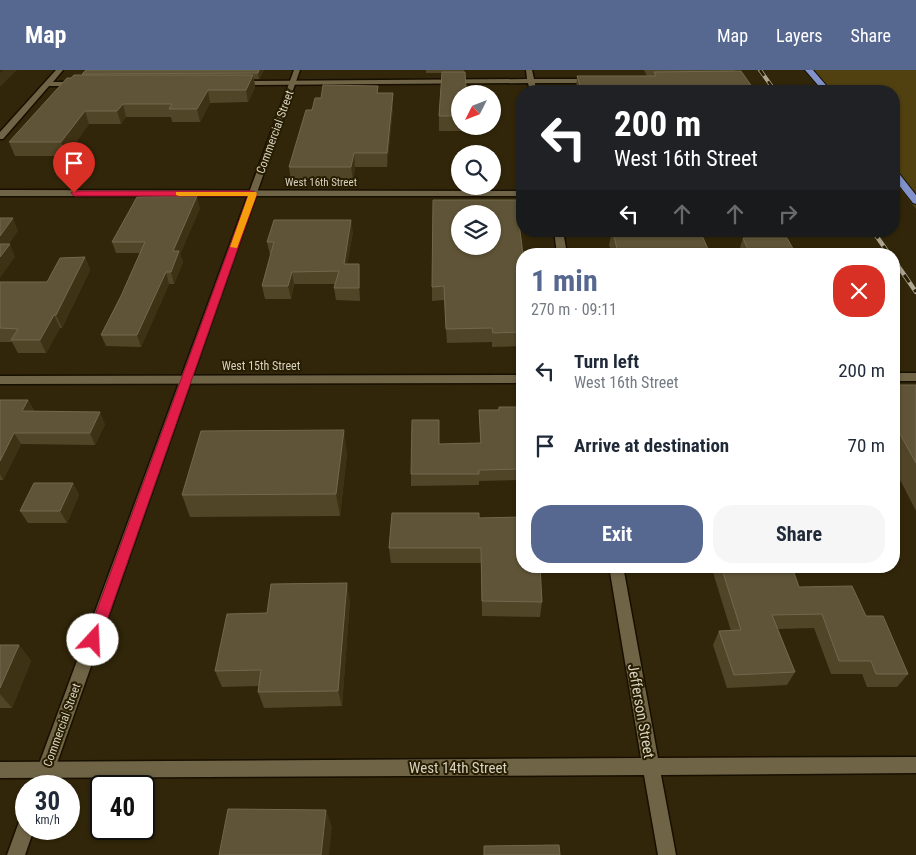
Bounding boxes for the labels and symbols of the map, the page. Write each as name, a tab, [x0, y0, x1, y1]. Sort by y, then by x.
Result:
north arrow	[451, 85, 501, 135]
street label: Commercial Street	[253, 88, 297, 176]
pin	[53, 142, 95, 193]
street label: West 16th Street	[285, 176, 357, 189]
street label: West 15th Street	[222, 359, 301, 373]
position arrow	[66, 613, 118, 665]
street label: Jefferson Street	[624, 662, 658, 760]
street label: Commercial Street	[40, 681, 84, 769]
street label: West 14th Street	[409, 759, 507, 777]
speed limit sign: 40	[90, 775, 155, 840]

